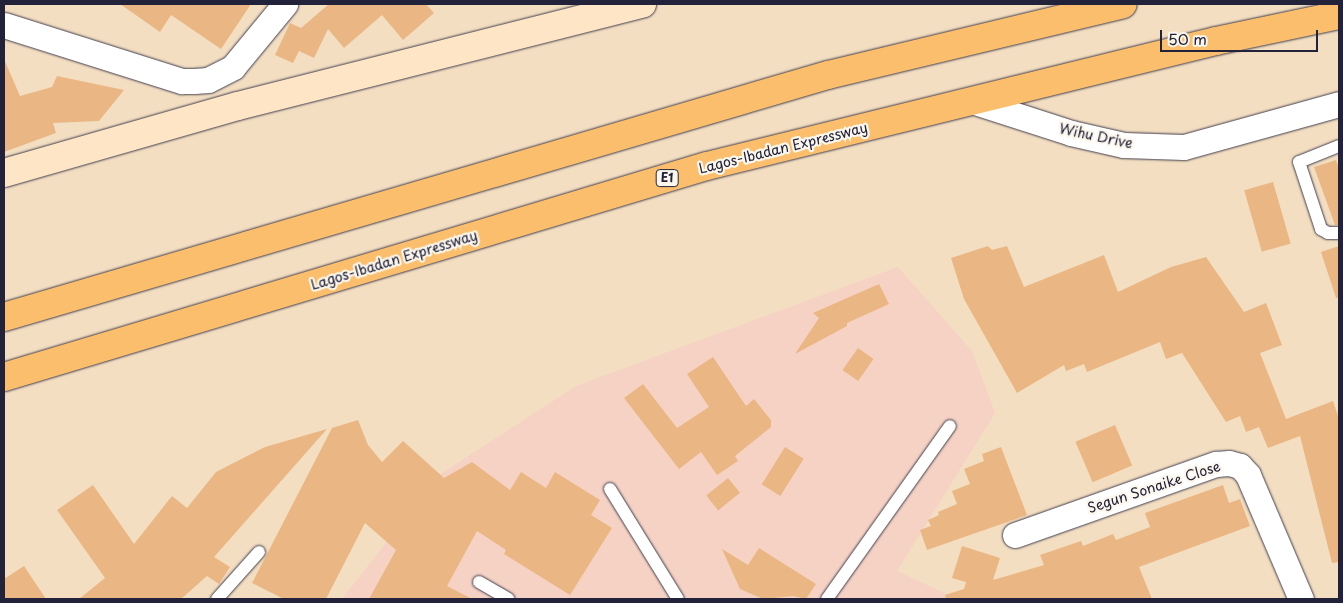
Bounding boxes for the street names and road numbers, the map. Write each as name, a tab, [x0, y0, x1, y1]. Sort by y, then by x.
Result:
street label: Lagos-Ibadan Expressway	[696, 119, 870, 177]
street label: Wihu Drive	[1057, 120, 1135, 152]
road number: E1	[654, 168, 680, 188]
street label: Lagos-Ibadan Expressway	[308, 226, 480, 294]
street label: Segun Sonaike Close	[1085, 458, 1223, 516]

